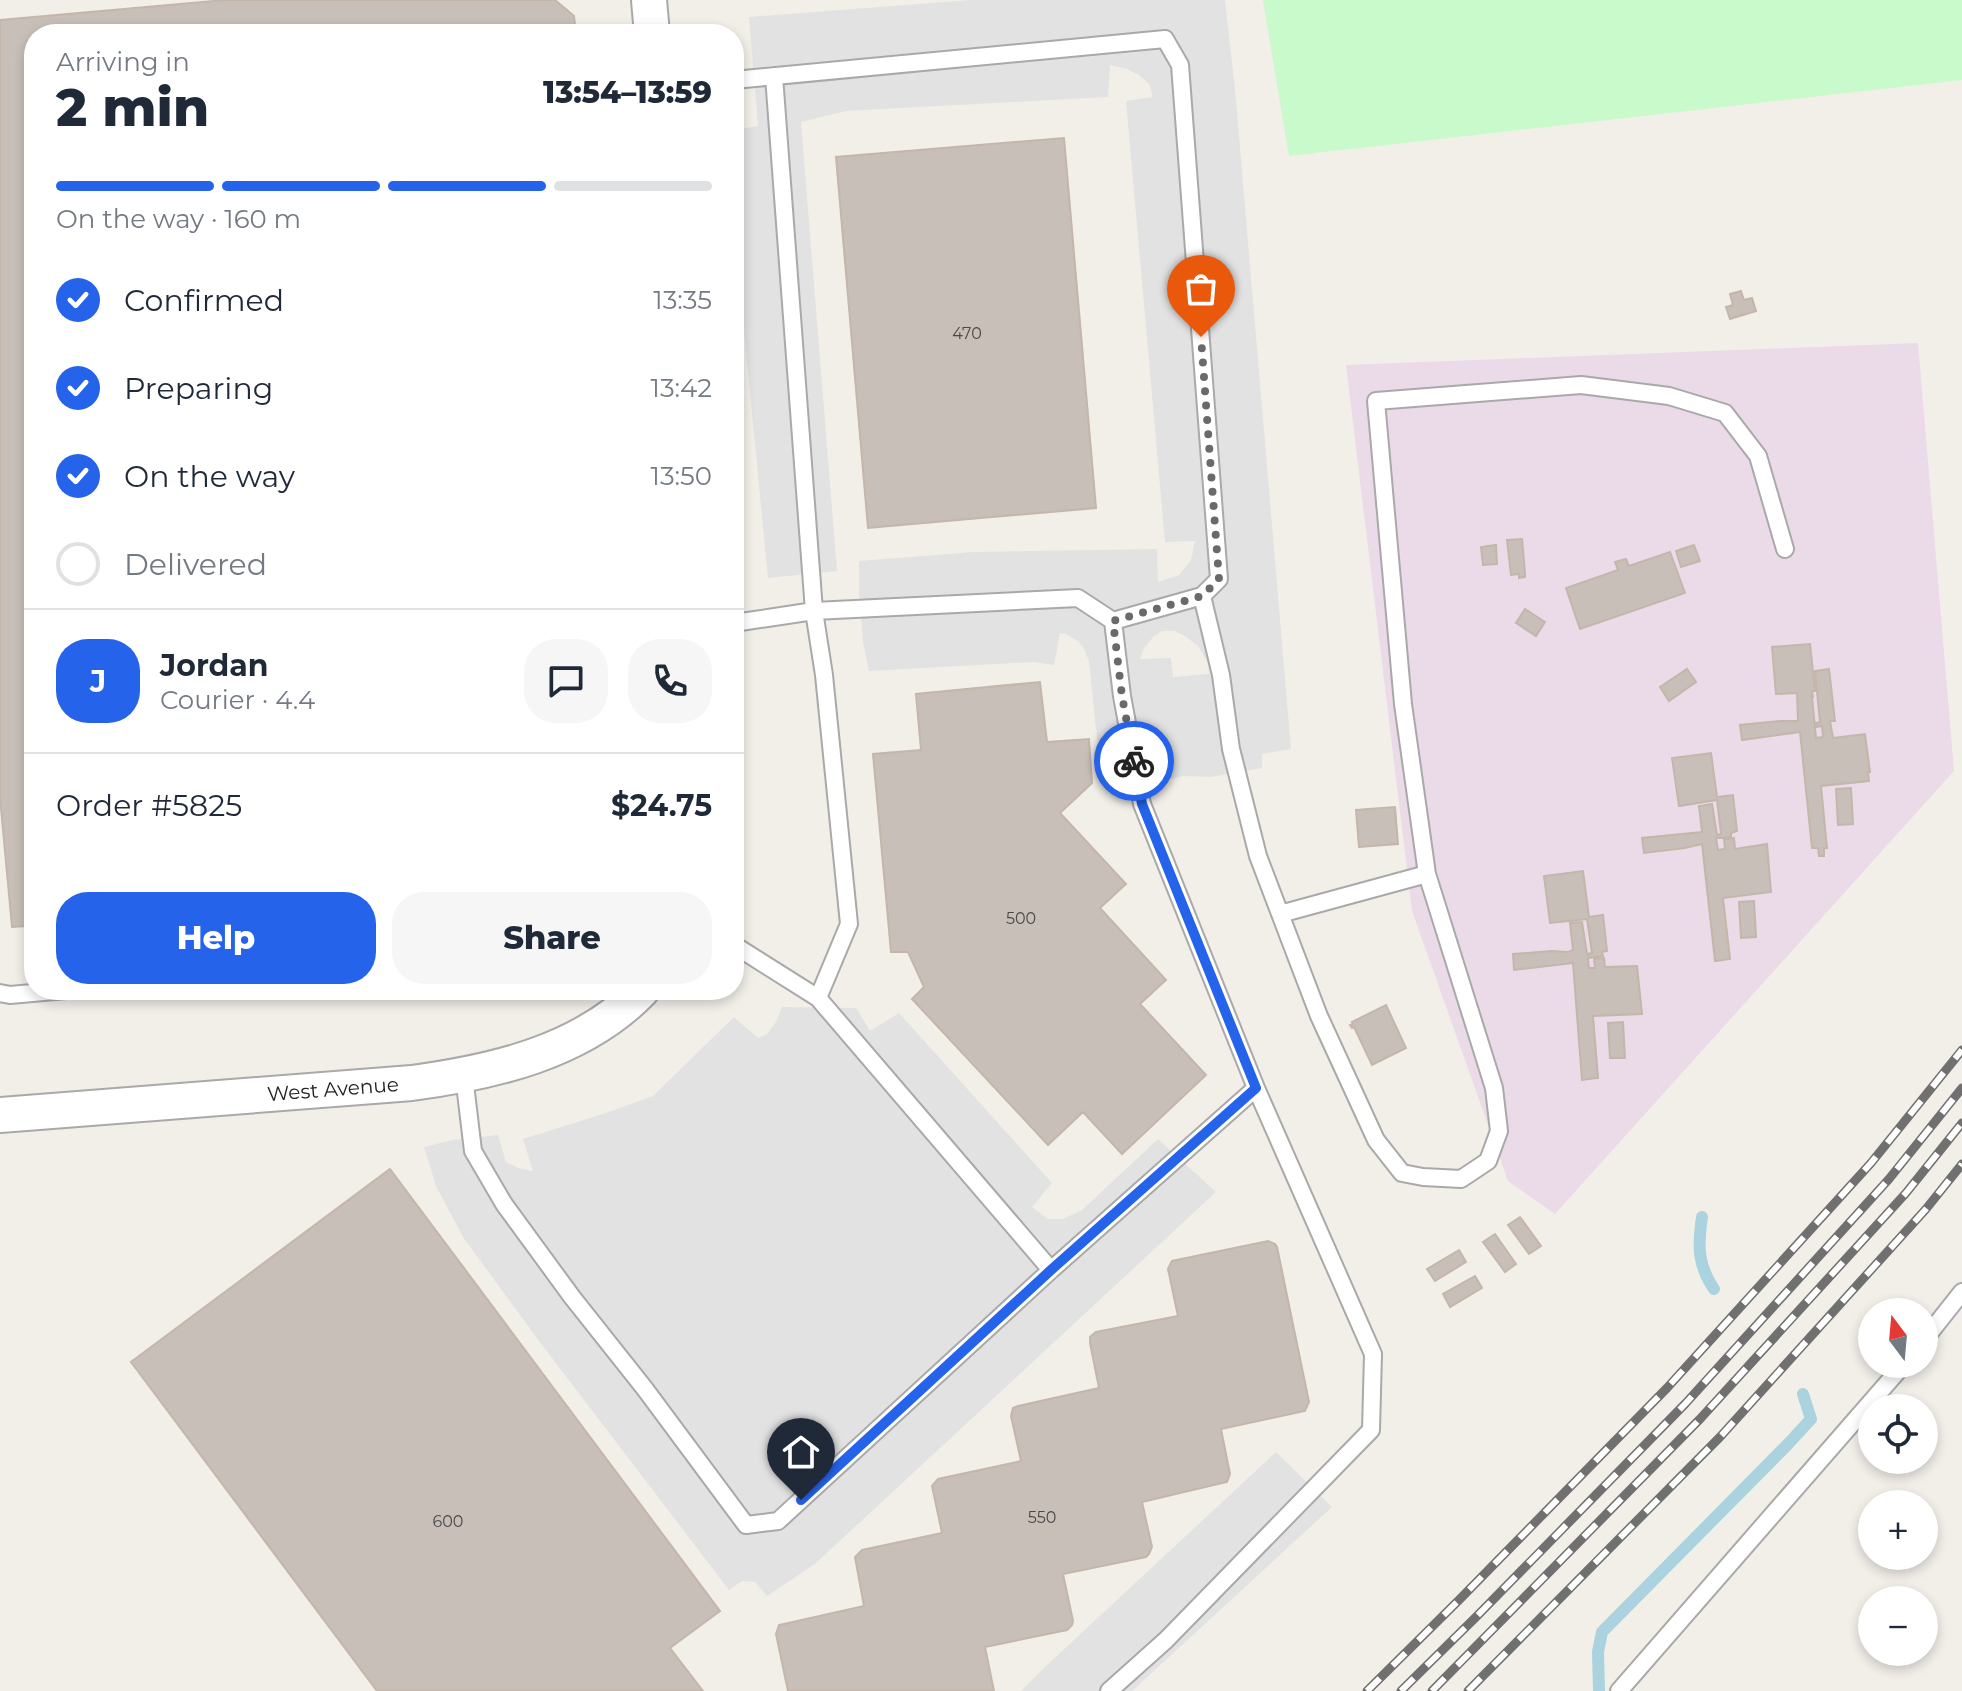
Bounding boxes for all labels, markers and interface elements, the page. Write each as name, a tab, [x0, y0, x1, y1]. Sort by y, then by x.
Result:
text: Arriving in	[56, 46, 190, 78]
text: 13:54–13:59	[543, 74, 712, 111]
text: 2 min	[56, 76, 209, 139]
text: On the way · 160 m	[56, 203, 301, 235]
pin	[1167, 255, 1235, 337]
icon: bag	[1179, 267, 1223, 311]
icon: check	[56, 278, 100, 322]
text: Confirmed	[124, 282, 284, 319]
text: 13:35	[653, 284, 712, 316]
house number: 470	[952, 324, 982, 343]
icon: check	[56, 366, 100, 410]
text: Preparing	[124, 370, 273, 407]
text: 13:42	[651, 372, 712, 404]
icon: check	[56, 454, 100, 498]
text: On the way	[124, 458, 295, 495]
text: 13:50	[651, 460, 712, 492]
text: Delivered	[124, 546, 267, 583]
button: chat	[524, 639, 608, 723]
button: phone	[628, 639, 712, 723]
text: Jordan	[160, 647, 269, 684]
text: J	[90, 663, 106, 700]
text: Courier · 4.4	[160, 684, 315, 716]
courier	[1094, 721, 1174, 801]
icon: bike	[1112, 739, 1156, 783]
text: Order #5825	[56, 787, 242, 824]
text: $24.75	[611, 787, 712, 824]
button: Help	[56, 892, 376, 984]
button: Share	[392, 892, 712, 984]
house number: 500	[1006, 909, 1036, 928]
street label: West Avenue	[266, 1072, 400, 1106]
north arrow	[1858, 1298, 1938, 1378]
map controls	[1858, 1298, 1938, 1666]
button: locate	[1858, 1394, 1938, 1474]
pin	[767, 1418, 835, 1500]
icon: home	[779, 1430, 823, 1474]
button: +	[1858, 1490, 1938, 1570]
house number: 550	[1028, 1508, 1056, 1527]
house number: 600	[433, 1512, 463, 1531]
button: −	[1858, 1586, 1938, 1666]

